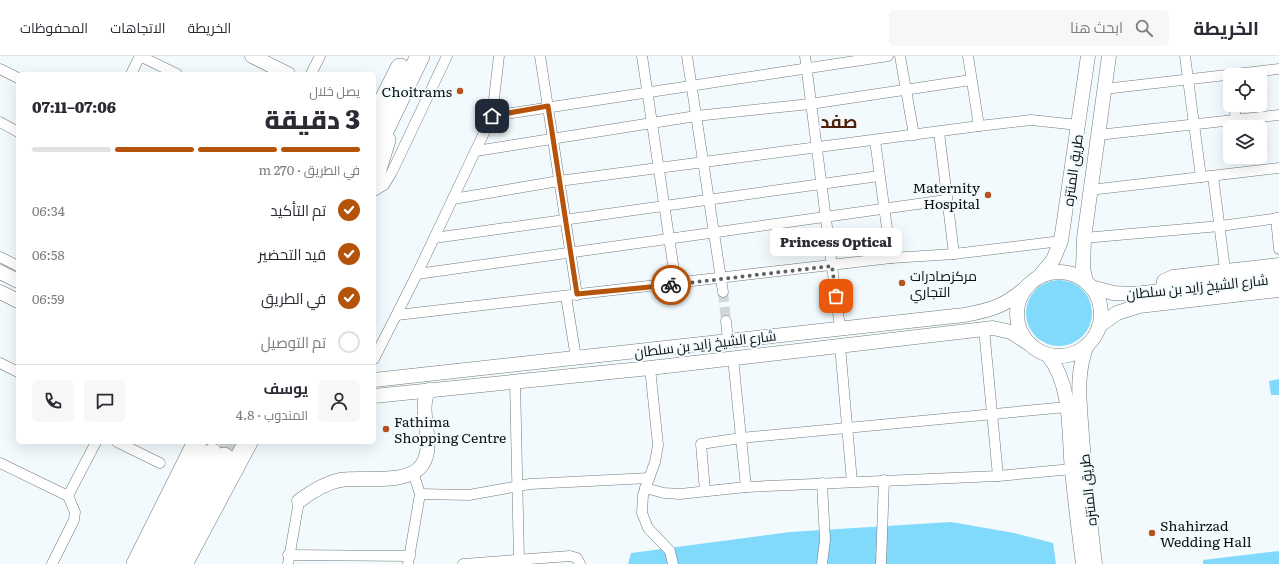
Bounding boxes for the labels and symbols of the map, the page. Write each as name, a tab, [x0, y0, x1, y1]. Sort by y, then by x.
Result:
place label: Choitrams	[382, 81, 452, 101]
marker: Choitrams	[455, 86, 465, 96]
pin	[475, 99, 509, 133]
district label: صفد	[820, 107, 858, 134]
street label: طريق المنتزه	[1057, 133, 1087, 207]
place label: Maternity Hospital	[913, 177, 981, 213]
marker: Maternity Hospital	[983, 190, 993, 200]
callout: Princess Optical	[770, 228, 902, 256]
courier	[651, 265, 691, 305]
place label: مركزصادرات التجاري	[910, 265, 977, 304]
street label: شارع الشيخ زايد بن سلطان	[1125, 269, 1269, 303]
marker: مركزصادرات التجاري	[897, 278, 907, 288]
pin	[819, 279, 853, 313]
street label: شارع الشيخ زايد بن سلطان	[633, 324, 777, 362]
place label: Fathima Shopping Centre	[394, 411, 506, 447]
marker: Fathima Shopping Centre	[381, 424, 391, 434]
street label: طريق المنتزه	[1073, 453, 1101, 527]
place label: Shahirzad Wedding Hall	[1160, 515, 1252, 551]
marker: Shahirzad Wedding Hall	[1147, 528, 1157, 538]

